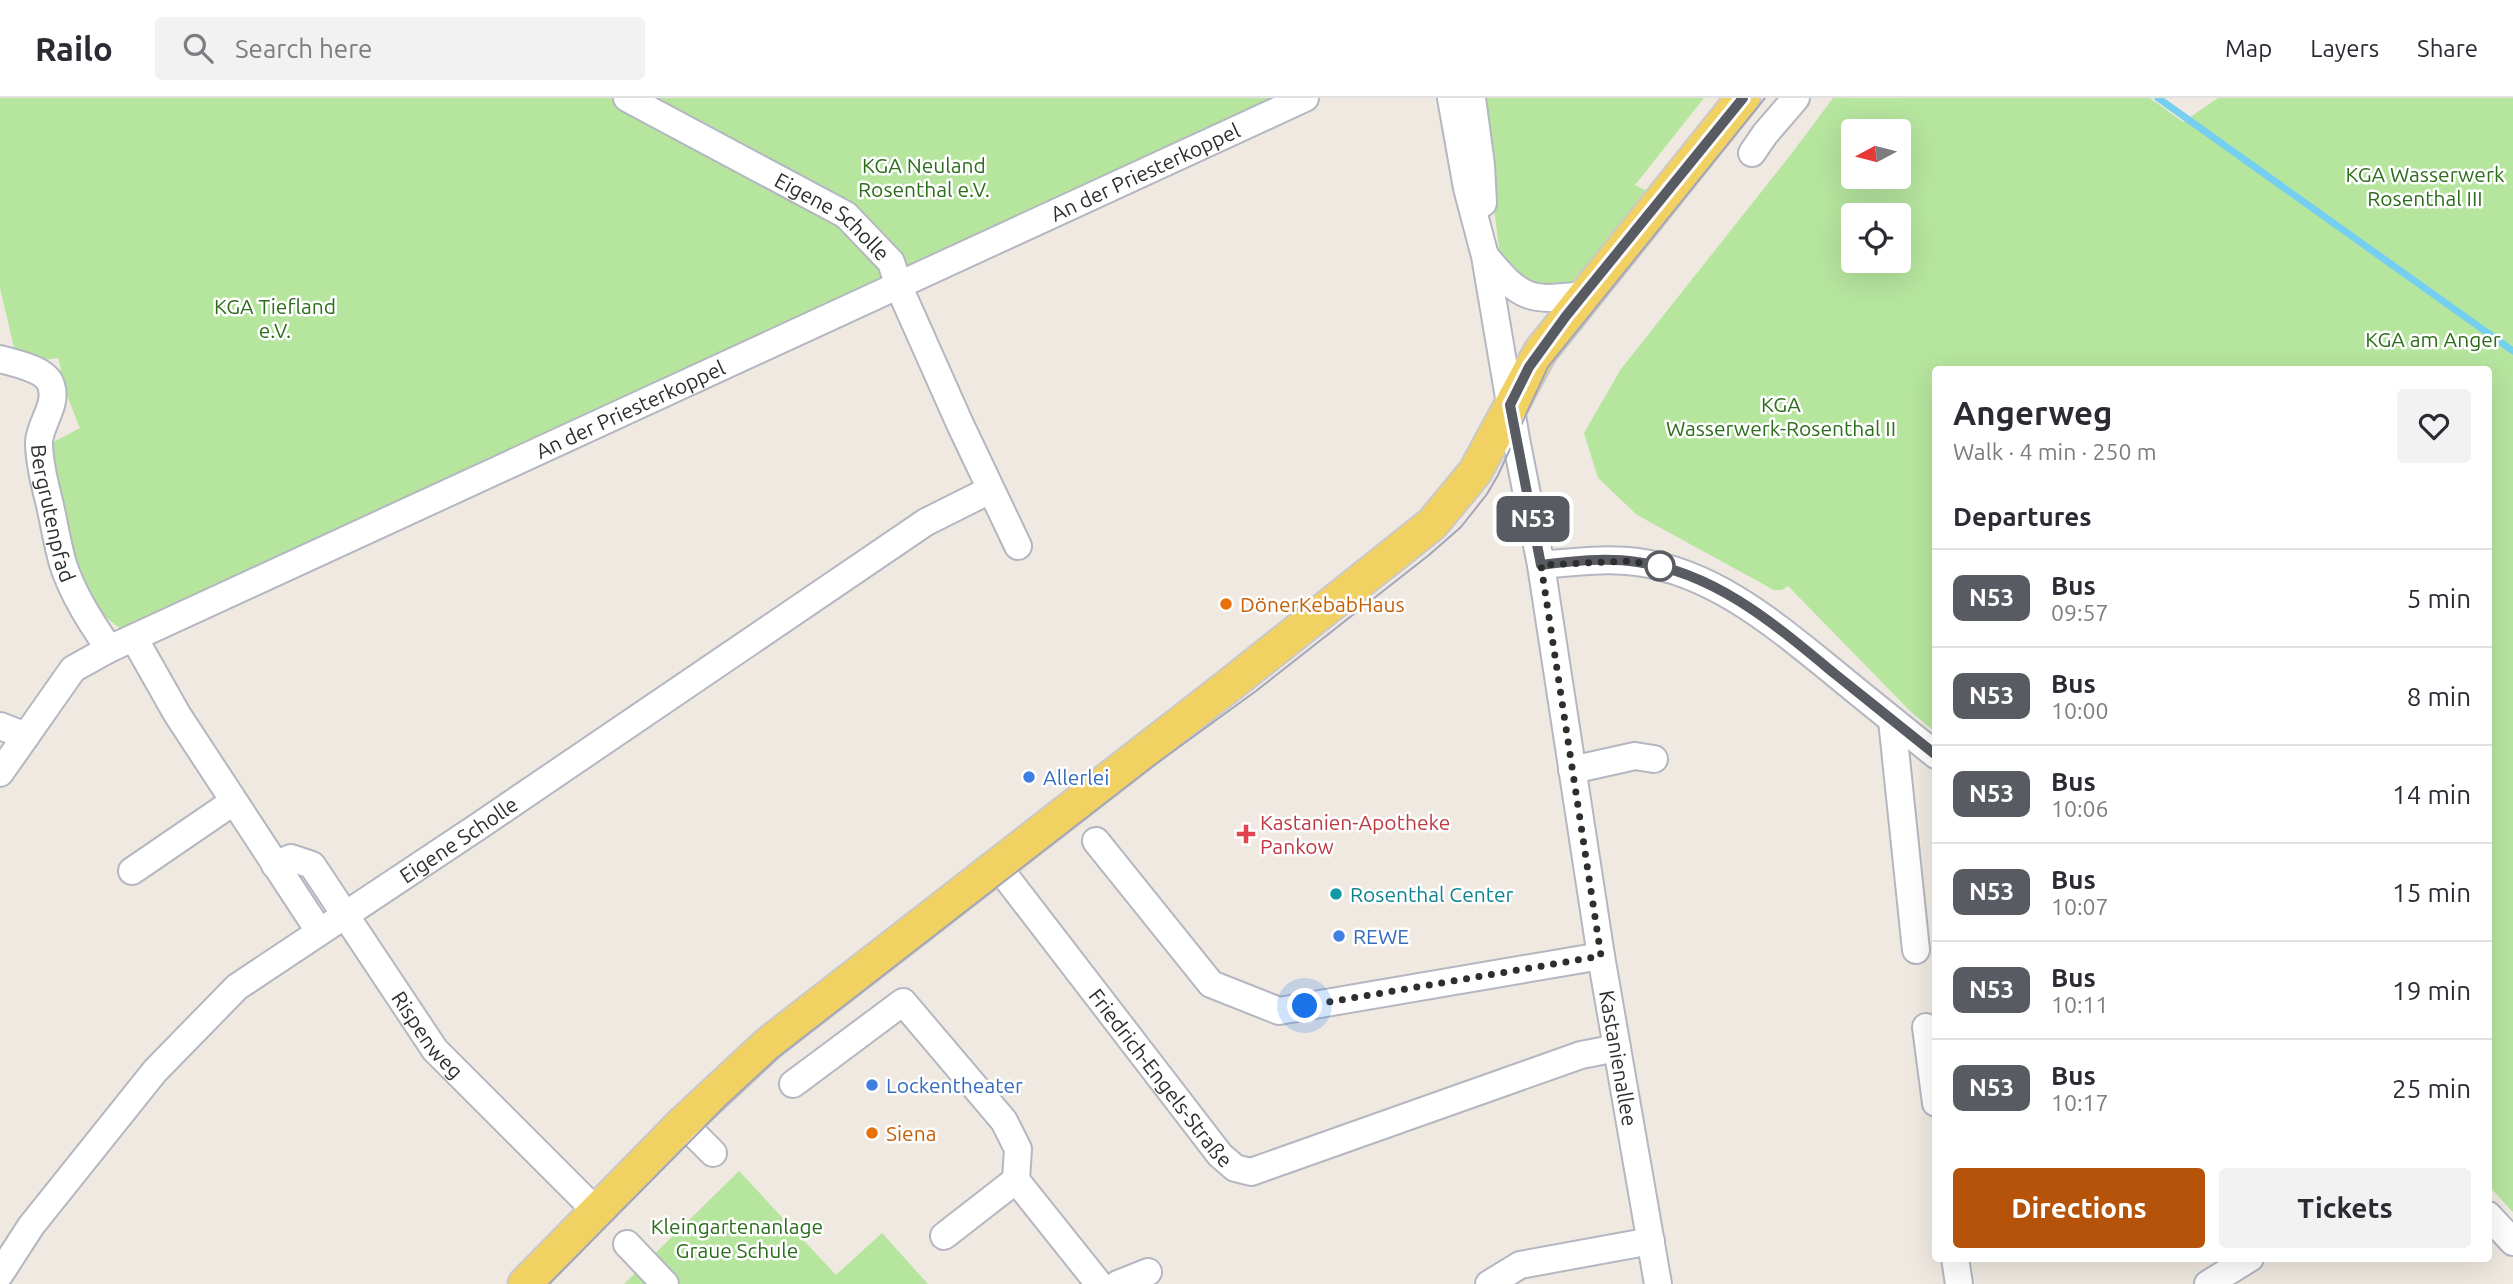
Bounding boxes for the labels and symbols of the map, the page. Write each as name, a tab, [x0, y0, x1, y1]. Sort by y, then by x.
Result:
street label: An der Priesterkoppel	[1047, 118, 1243, 226]
north arrow	[1841, 119, 1911, 189]
park label: KGA Neuland Rosenthal e.V.	[858, 153, 990, 201]
park label: KGA Wasserwerk Rosenthal III	[2345, 162, 2505, 210]
street label: Eigene Scholle	[771, 167, 895, 265]
park label: KGA Tiefland e.V.	[214, 294, 336, 342]
park label: KGA am Anger	[2365, 327, 2501, 351]
street label: An der Priesterkoppel	[532, 355, 728, 463]
park label: KGA Wasserwerk-Rosenthal II	[1666, 392, 1896, 440]
street label: Bergrutenpfad	[27, 444, 80, 585]
line badge: N53	[1493, 496, 1573, 542]
unlabelled marker	[1645, 551, 1675, 581]
place label: DönerKebabHaus	[1240, 592, 1405, 616]
marker: DönerKebabHaus	[1218, 596, 1234, 612]
place label: Allerlei	[1043, 765, 1109, 789]
marker: Allerlei	[1021, 769, 1037, 785]
street label: Eigene Scholle	[395, 792, 522, 888]
place label: Kastanien-Apotheke Pankow	[1260, 810, 1450, 858]
marker: Kastanien-Apotheke Pankow	[1238, 826, 1254, 842]
place label: Rosenthal Center	[1350, 882, 1514, 906]
marker: Rosenthal Center	[1328, 886, 1344, 902]
place label: REWE	[1353, 924, 1409, 948]
marker: REWE	[1331, 928, 1347, 944]
street label: Friedrich-Engels-Straße	[1084, 984, 1237, 1172]
street label: Rispenweg	[387, 986, 468, 1083]
your location	[1287, 988, 1322, 1023]
street label: Kastanienallee	[1595, 988, 1642, 1128]
place label: Lockentheater	[886, 1073, 1023, 1097]
marker: Lockentheater	[864, 1077, 880, 1093]
place label: Siena	[886, 1121, 936, 1145]
marker: Siena	[864, 1125, 880, 1141]
park label: Kleingartenanlage Graue Schule	[651, 1214, 823, 1262]

